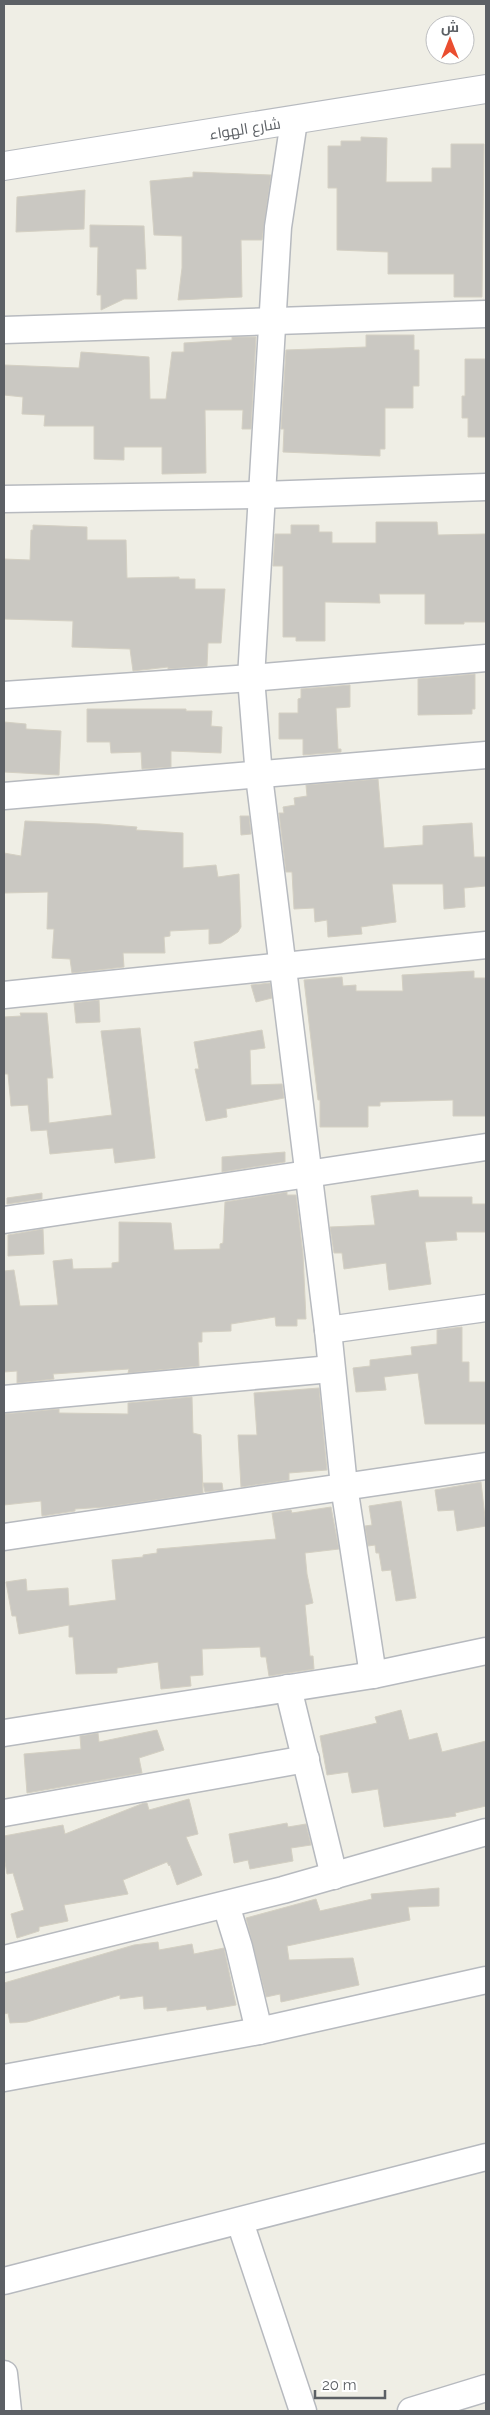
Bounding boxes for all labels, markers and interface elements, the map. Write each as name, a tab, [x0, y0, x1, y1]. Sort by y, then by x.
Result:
north arrow	[425, 15, 475, 65]
text: ش	[441, 19, 459, 36]
street label: شارع الهواء	[208, 114, 282, 145]
scale bar	[315, 2368, 385, 2400]
text: 20 m	[322, 2376, 357, 2394]

